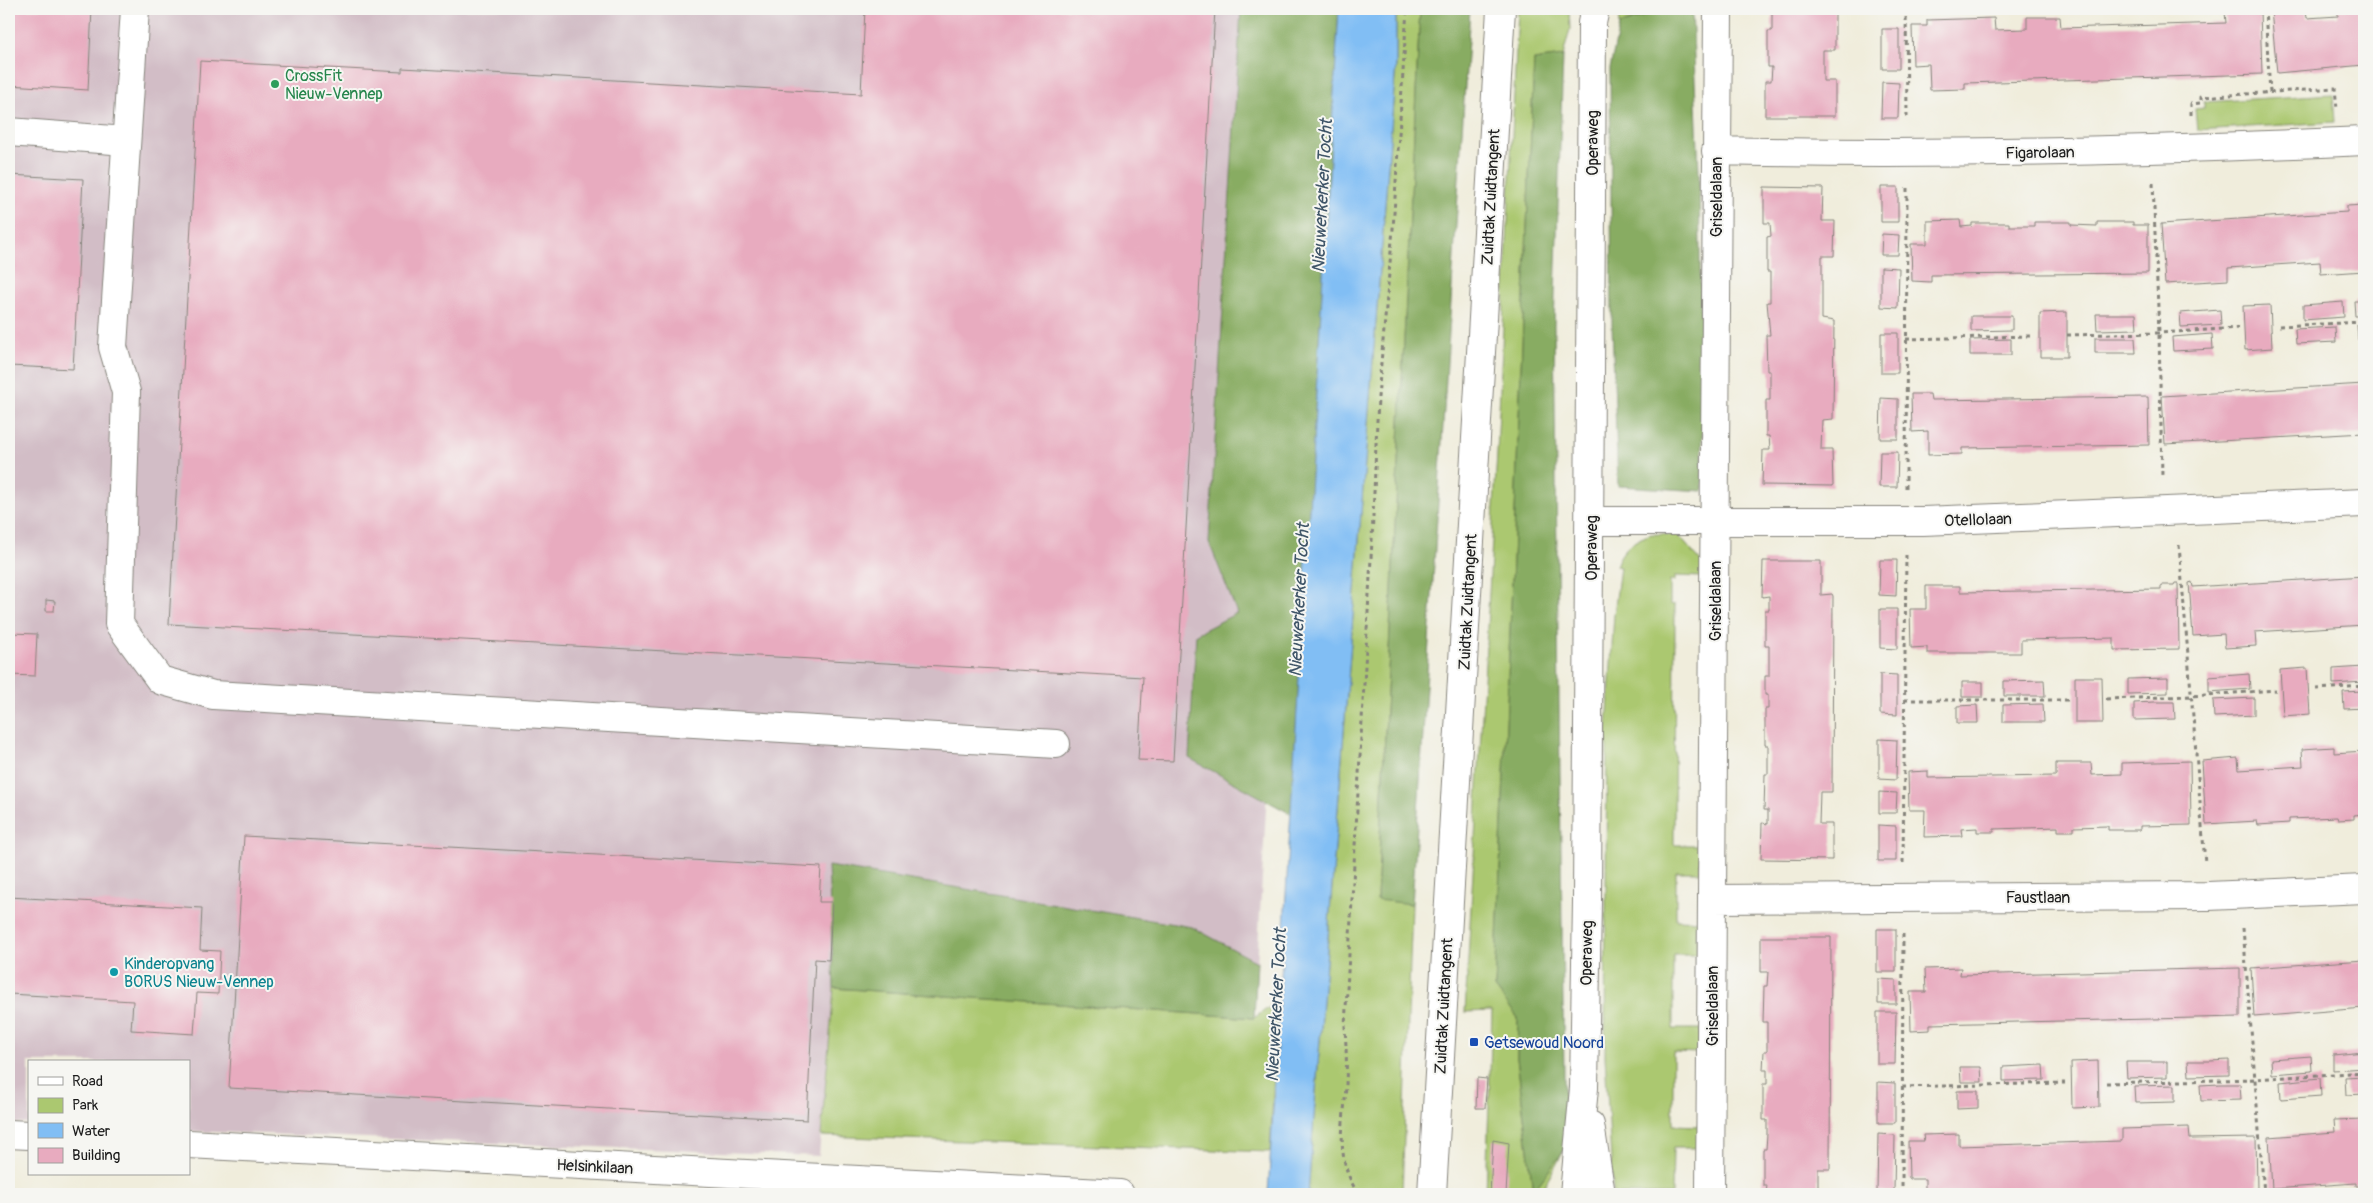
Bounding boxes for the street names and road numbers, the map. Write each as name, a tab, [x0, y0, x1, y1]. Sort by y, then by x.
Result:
street label: Operaweg	[1583, 110, 1603, 176]
street label: Zuidtak Zuidtangent	[1477, 128, 1505, 266]
street label: Figarolaan	[2005, 142, 2075, 164]
street label: Griseldalaan	[1707, 157, 1727, 237]
street label: Otellolaan	[1944, 509, 2012, 531]
street label: Operaweg	[1582, 515, 1602, 581]
street label: Zuidtak Zuidtangent	[1454, 533, 1482, 671]
street label: Griseldalaan	[1706, 561, 1726, 641]
street label: Faustlaan	[2006, 888, 2070, 908]
street label: Operaweg	[1576, 920, 1598, 986]
street label: Zuidtak Zuidtangent	[1430, 937, 1458, 1075]
street label: Griseldalaan	[1703, 966, 1723, 1046]
street label: Helsinkilaan	[556, 1155, 634, 1179]

